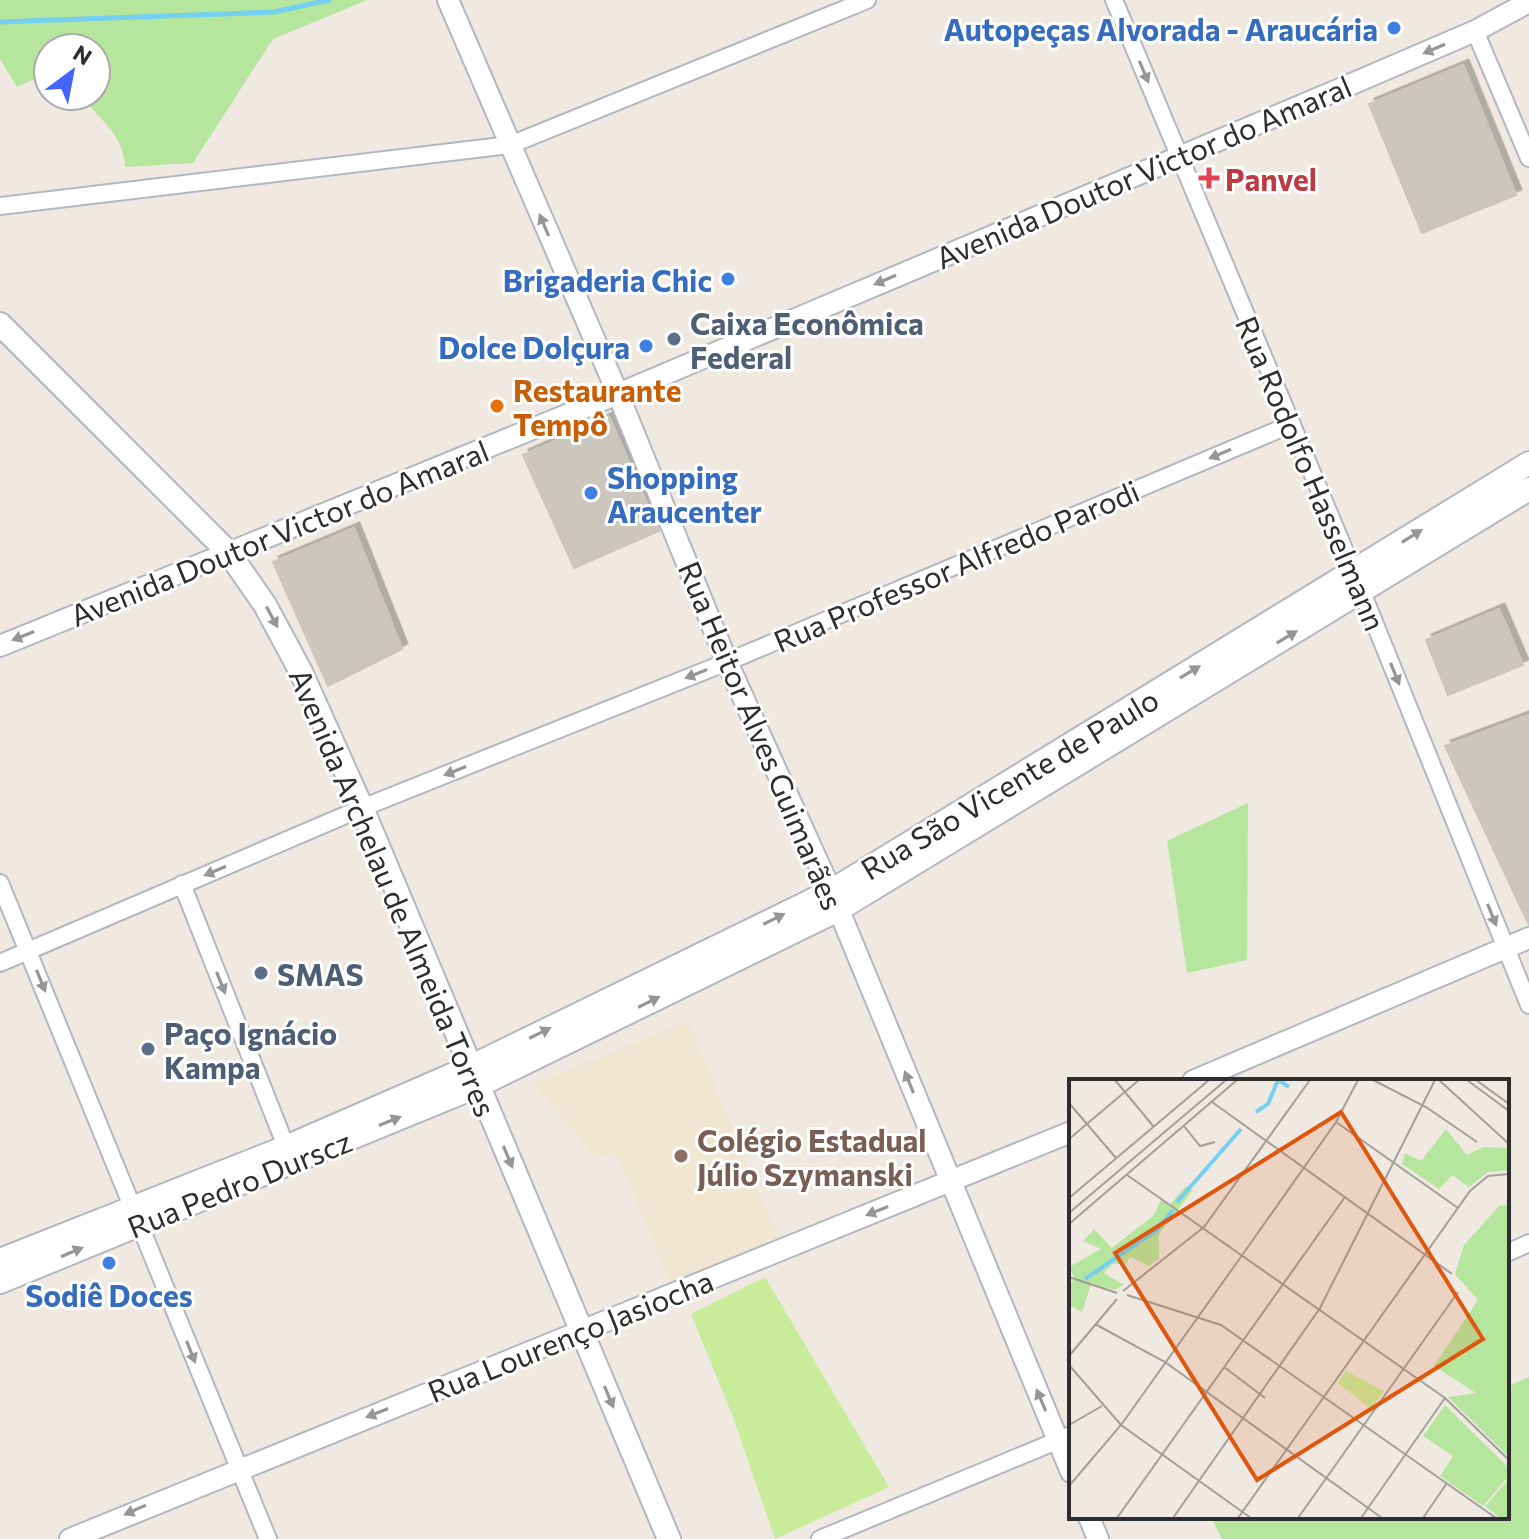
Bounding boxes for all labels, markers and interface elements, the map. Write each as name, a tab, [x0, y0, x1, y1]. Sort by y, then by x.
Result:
place label: Autopeças Alvorada - Araucária	[943, 10, 1378, 48]
marker: Autopeças Alvorada - Araucária	[1385, 19, 1403, 37]
north arrow	[32, 32, 112, 112]
text: N	[69, 39, 97, 70]
one-way arrow	[1422, 42, 1446, 55]
one-way arrow	[1138, 60, 1151, 84]
street label: Avenida Doutor Victor do Amaral	[930, 66, 1356, 276]
place label: Panvel	[1225, 160, 1317, 197]
marker: Panvel	[1200, 169, 1218, 187]
one-way arrow	[538, 213, 551, 236]
place label: Brigaderia Chic	[503, 261, 712, 298]
marker: Brigaderia Chic	[719, 270, 737, 288]
one-way arrow	[873, 274, 897, 287]
place label: Caixa Econômica Federal	[690, 304, 924, 375]
street label: Rua Rodolfo Hasselmann	[1229, 310, 1395, 636]
place label: Dolce Dolçura	[438, 328, 630, 366]
marker: Caixa Econômica Federal	[665, 330, 683, 348]
marker: Dolce Dolçura	[637, 337, 655, 355]
place label: Restaurante Tempô	[513, 371, 681, 442]
marker: Restaurante Tempô	[488, 397, 506, 415]
street label: Avenida Doutor Victor do Amaral	[64, 431, 494, 633]
one-way arrow	[1208, 448, 1232, 461]
place label: Shopping Araucenter	[607, 458, 762, 529]
street label: Rua Professor Alfredo Parodi	[768, 471, 1144, 659]
marker: Shopping Araucenter	[582, 484, 600, 502]
one-way arrow	[1401, 530, 1423, 544]
street label: Rua Heitor Alves Guimarães	[672, 555, 852, 915]
one-way arrow	[265, 606, 278, 629]
one-way arrow	[11, 630, 35, 643]
one-way arrow	[1276, 630, 1298, 644]
street label: Avenida Archelau de Almeida Torres	[283, 662, 505, 1122]
one-way arrow	[1389, 662, 1402, 686]
one-way arrow	[1179, 666, 1201, 680]
one-way arrow	[684, 668, 708, 681]
street label: Rua São Vicente de Paulo	[854, 679, 1164, 887]
one-way arrow	[443, 765, 467, 778]
one-way arrow	[203, 864, 227, 877]
one-way arrow	[1486, 903, 1499, 927]
one-way arrow	[762, 912, 786, 926]
place label: SMAS	[277, 955, 364, 992]
marker: SMAS	[252, 964, 270, 982]
one-way arrow	[35, 969, 48, 993]
one-way arrow	[215, 971, 228, 995]
one-way arrow	[637, 995, 660, 1009]
place label: Paço Ignácio Kampa	[164, 1014, 337, 1085]
one-way arrow	[529, 1026, 552, 1040]
marker: Paço Ignácio Kampa	[139, 1040, 157, 1058]
one-way arrow	[902, 1070, 915, 1094]
inset map	[1069, 1079, 1509, 1519]
one-way arrow	[378, 1115, 402, 1128]
street label: Rua Pedro Durscz	[122, 1121, 356, 1245]
place label: Colégio Estadual Júlio Szymanski	[697, 1121, 927, 1192]
one-way arrow	[502, 1146, 515, 1169]
marker: Colégio Estadual Júlio Szymanski	[672, 1147, 690, 1165]
one-way arrow	[865, 1205, 889, 1218]
one-way arrow	[60, 1245, 84, 1258]
marker: Sodiê Doces	[100, 1254, 118, 1272]
street label: Rua Lourenço Jasiocha	[422, 1261, 718, 1409]
place label: Sodiê Doces	[25, 1276, 193, 1313]
one-way arrow	[185, 1340, 198, 1364]
one-way arrow	[603, 1385, 616, 1409]
one-way arrow	[1035, 1388, 1048, 1411]
one-way arrow	[365, 1407, 389, 1420]
one-way arrow	[124, 1503, 147, 1517]

